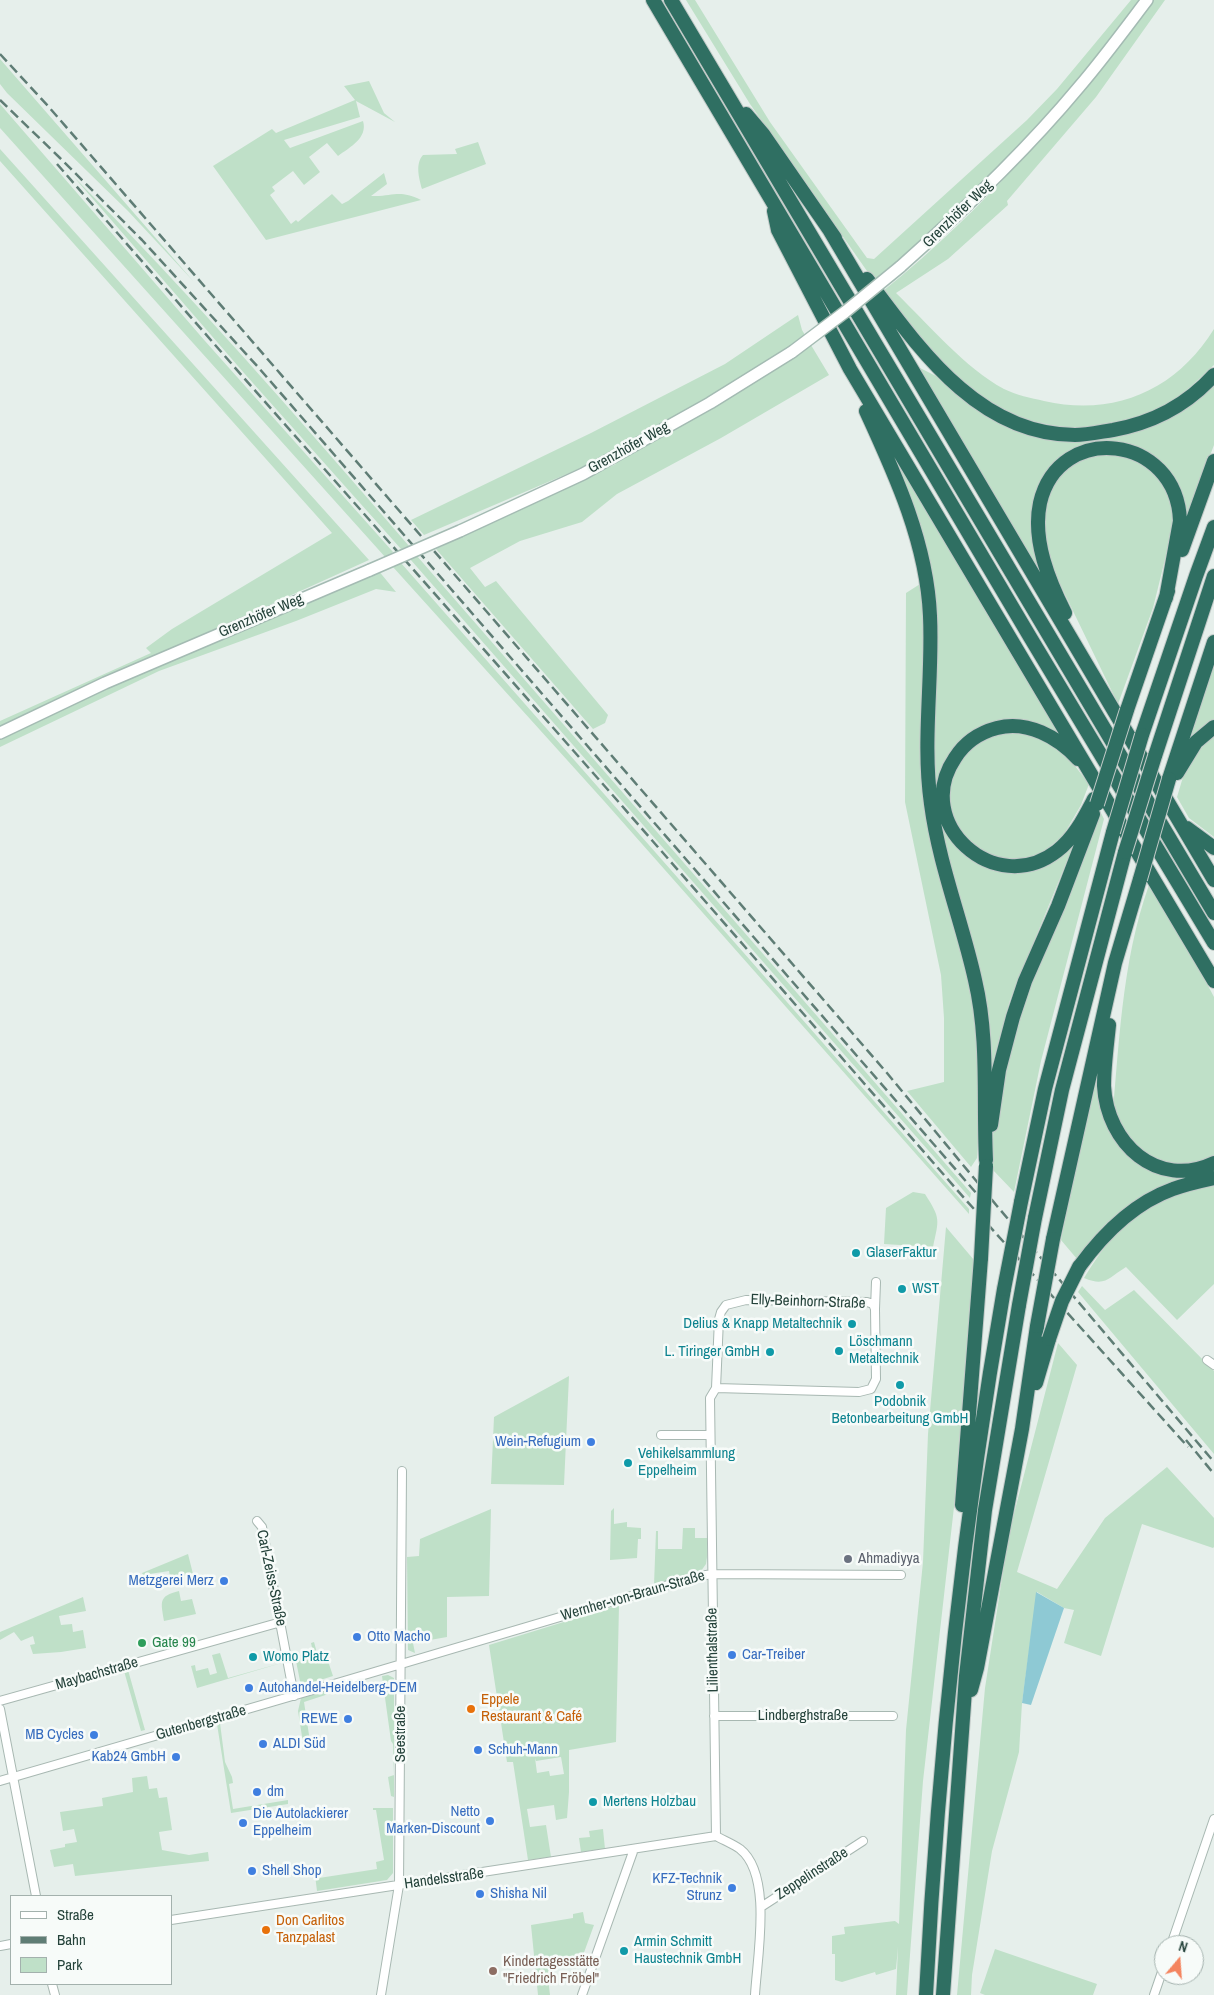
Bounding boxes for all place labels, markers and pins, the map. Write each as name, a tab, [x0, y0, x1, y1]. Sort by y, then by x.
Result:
place label: GlaserFaktur	[866, 1244, 936, 1262]
marker: GlaserFaktur	[850, 1247, 862, 1259]
place label: WST	[912, 1280, 939, 1298]
marker: WST	[896, 1283, 908, 1295]
place label: Delius & Knapp Metaltechnik	[683, 1315, 842, 1333]
marker: Delius & Knapp Metaltechnik	[846, 1318, 858, 1330]
place label: Löschmann Metaltechnik	[849, 1333, 919, 1368]
place label: L. Tiringer GmbH	[665, 1343, 760, 1361]
marker: Löschmann Metaltechnik	[833, 1345, 845, 1357]
marker: L. Tiringer GmbH	[764, 1346, 776, 1358]
marker: Podobnik Betonbearbeitung GmbH	[894, 1379, 906, 1391]
place label: Podobnik Betonbearbeitung GmbH	[832, 1393, 968, 1428]
place label: Wein-Refugium	[495, 1433, 581, 1451]
marker: Wein-Refugium	[585, 1436, 597, 1448]
place label: Vehikelsammlung Eppelheim	[638, 1445, 735, 1480]
marker: Vehikelsammlung Eppelheim	[622, 1457, 634, 1469]
place label: Ahmadiyya	[858, 1550, 920, 1568]
marker: Ahmadiyya	[842, 1553, 854, 1565]
place label: Metzgerei Merz	[129, 1572, 214, 1590]
marker: Metzgerei Merz	[218, 1575, 230, 1587]
place label: Otto Macho	[367, 1628, 431, 1646]
marker: Otto Macho	[351, 1631, 363, 1643]
place label: Gate 99	[152, 1634, 196, 1652]
marker: Gate 99	[136, 1637, 148, 1649]
place label: Car-Treiber	[742, 1646, 805, 1664]
place label: Womo Platz	[263, 1648, 329, 1666]
marker: Car-Treiber	[726, 1649, 738, 1661]
marker: Womo Platz	[247, 1651, 259, 1663]
place label: Autohandel-Heidelberg-DEM	[259, 1679, 417, 1697]
marker: Autohandel-Heidelberg-DEM	[243, 1682, 255, 1694]
place label: Eppele Restaurant & Café	[481, 1691, 582, 1726]
marker: Eppele Restaurant & Café	[465, 1703, 477, 1715]
place label: REWE	[301, 1710, 338, 1728]
marker: REWE	[342, 1713, 354, 1725]
place label: MB Cycles	[25, 1726, 84, 1744]
marker: MB Cycles	[88, 1729, 100, 1741]
place label: ALDI Süd	[273, 1735, 326, 1753]
marker: ALDI Süd	[257, 1738, 269, 1750]
place label: Schuh-Mann	[488, 1741, 558, 1759]
marker: Schuh-Mann	[472, 1744, 484, 1756]
place label: Kab24 GmbH	[91, 1748, 166, 1766]
marker: Kab24 GmbH	[170, 1751, 182, 1763]
place label: dm	[267, 1783, 284, 1801]
marker: dm	[251, 1786, 263, 1798]
place label: Mertens Holzbau	[603, 1793, 696, 1811]
marker: Mertens Holzbau	[587, 1796, 599, 1808]
place label: Netto Marken-Discount	[386, 1803, 480, 1838]
place label: Die Autolackierer Eppelheim	[253, 1805, 348, 1840]
marker: Netto Marken-Discount	[484, 1815, 496, 1827]
marker: Die Autolackierer Eppelheim	[237, 1817, 249, 1829]
place label: Shell Shop	[262, 1862, 321, 1880]
marker: Shell Shop	[246, 1865, 258, 1877]
place label: KFZ-Technik Strunz	[652, 1870, 722, 1905]
marker: KFZ-Technik Strunz	[726, 1882, 738, 1894]
place label: Shisha Nil	[490, 1885, 547, 1903]
marker: Shisha Nil	[474, 1888, 486, 1900]
place label: Don Carlitos Tanzpalast	[276, 1912, 344, 1947]
marker: Don Carlitos Tanzpalast	[260, 1924, 272, 1936]
place label: Armin Schmitt Haustechnik GmbH	[634, 1933, 741, 1968]
marker: Armin Schmitt Haustechnik GmbH	[618, 1945, 630, 1957]
place label: Kindertagesstätte "Friedrich Fröbel"	[503, 1953, 599, 1988]
marker: Kindertagesstätte "Friedrich Fröbel"	[487, 1965, 499, 1977]

